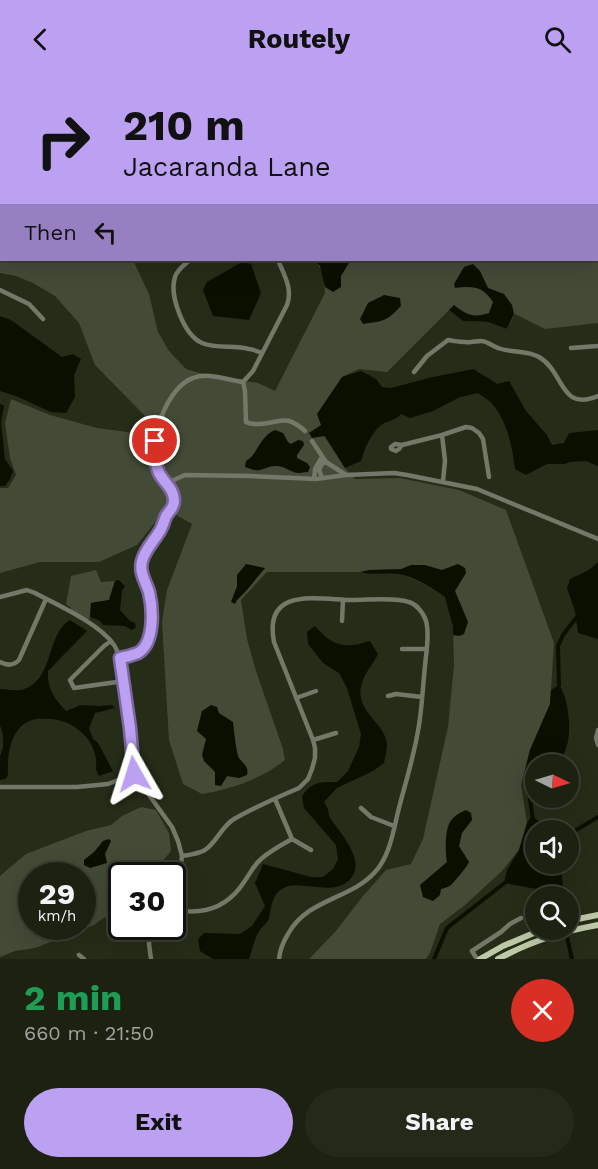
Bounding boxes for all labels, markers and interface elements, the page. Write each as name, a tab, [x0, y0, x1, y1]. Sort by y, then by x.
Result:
icon: back	[24, 23, 57, 56]
text: Routely	[248, 23, 350, 55]
icon: search	[541, 23, 574, 56]
text: 210 m	[123, 101, 245, 150]
icon: right	[24, 102, 102, 180]
text: Jacaranda Lane	[123, 151, 331, 183]
icon: left	[89, 216, 122, 249]
text: Then	[24, 220, 77, 245]
pin	[129, 415, 180, 466]
icon: arrive	[138, 424, 171, 457]
position arrow	[102, 742, 166, 806]
north arrow	[525, 754, 579, 808]
map controls	[525, 754, 579, 940]
button: sound	[525, 820, 579, 874]
speed limit sign: 30	[108, 862, 186, 940]
text: 29	[39, 876, 75, 911]
button: search	[525, 886, 579, 940]
text: km/h	[38, 907, 76, 925]
text: 2 min	[24, 977, 122, 1019]
button: close	[511, 979, 574, 1042]
text: 660 m · 21:50	[24, 1021, 154, 1045]
button: Exit	[24, 1088, 293, 1157]
button: Share	[305, 1088, 574, 1157]

